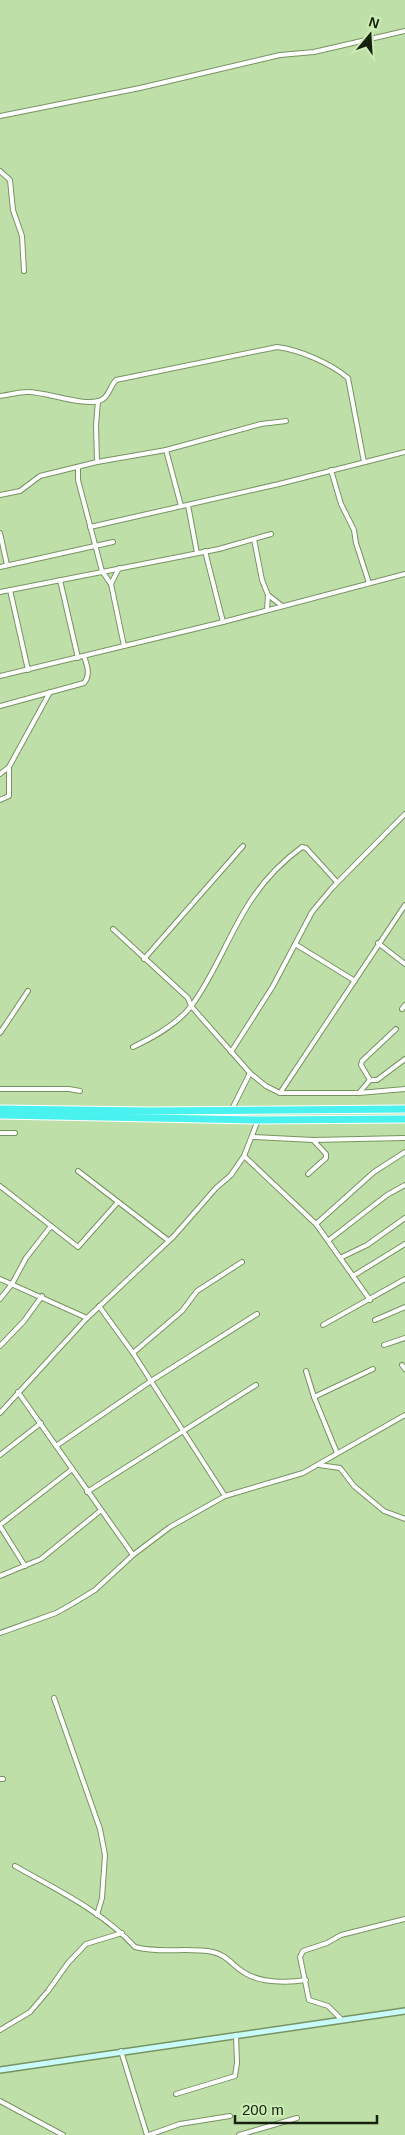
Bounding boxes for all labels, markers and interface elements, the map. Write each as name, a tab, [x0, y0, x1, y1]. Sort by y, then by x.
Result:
north arrow	[345, 10, 395, 60]
text: N	[367, 13, 381, 32]
scale bar	[235, 2092, 378, 2124]
text: 200 m	[242, 2101, 284, 2118]

